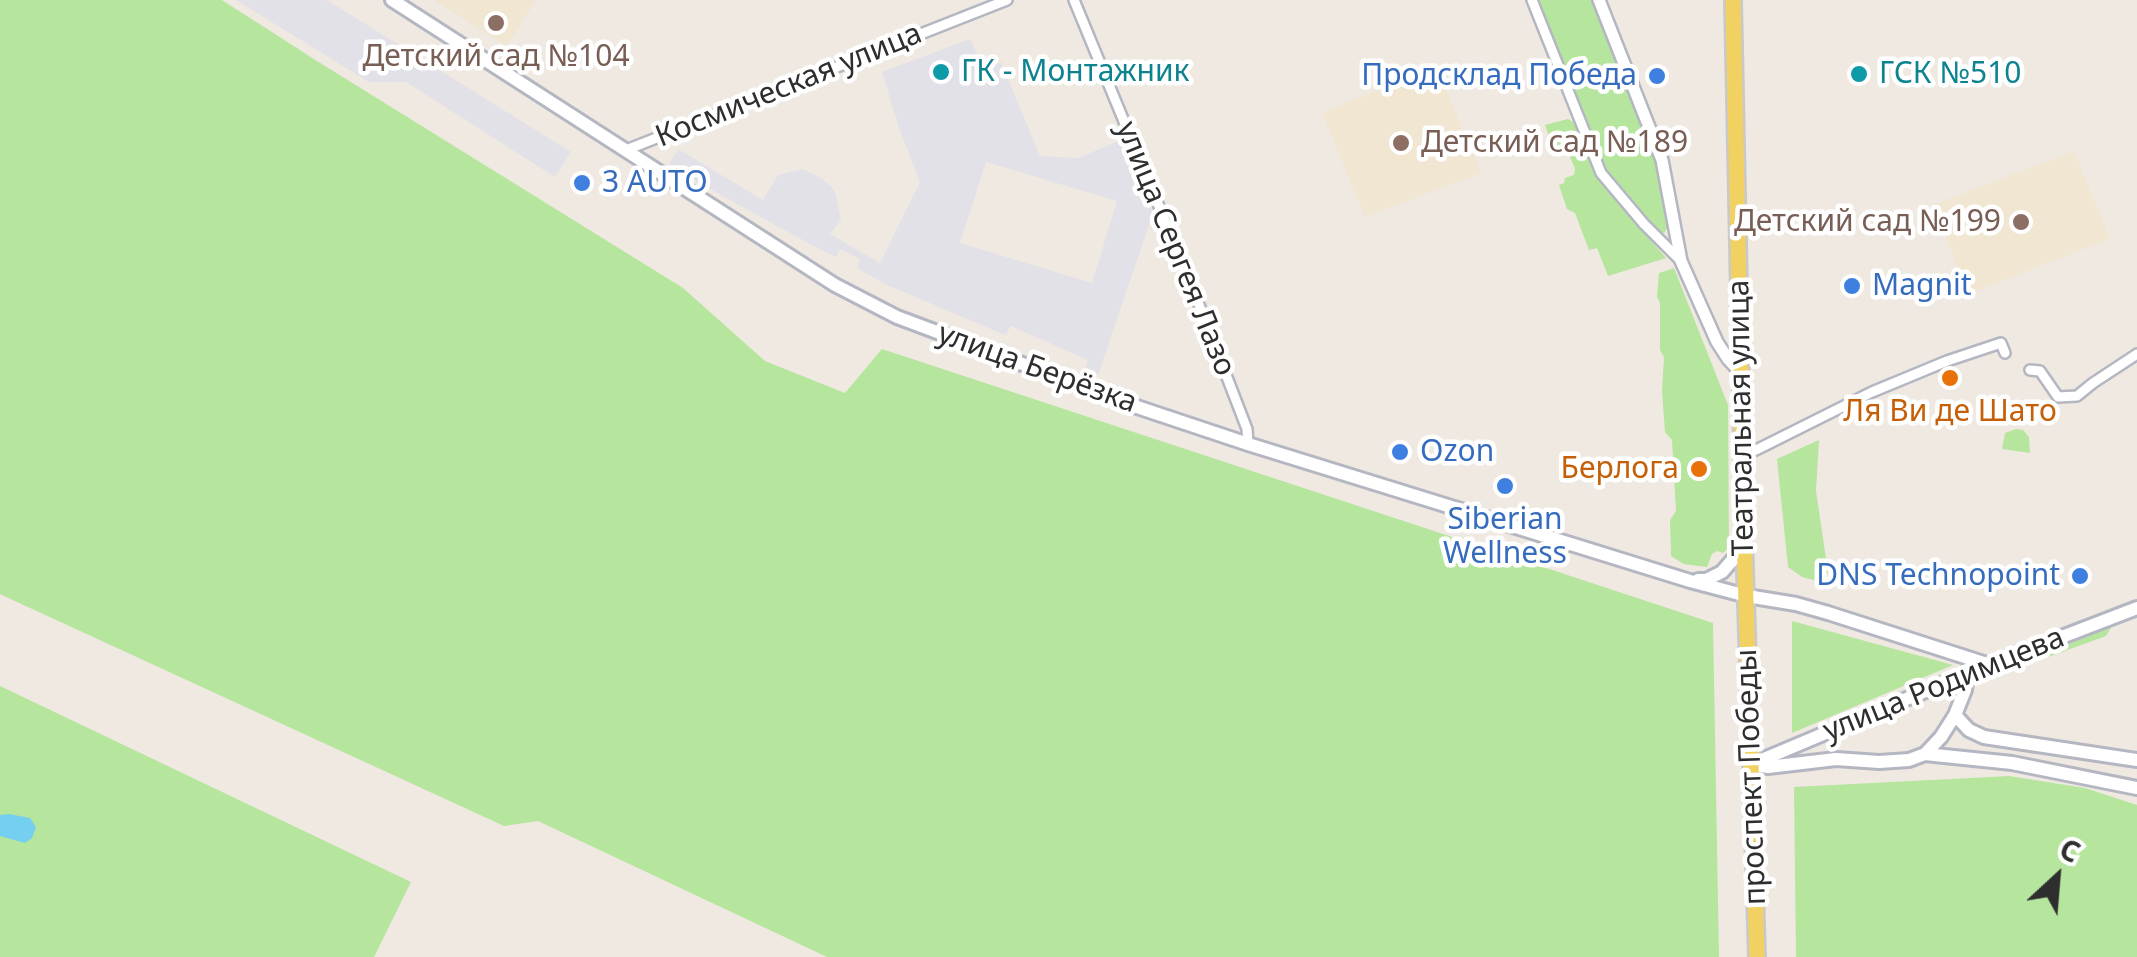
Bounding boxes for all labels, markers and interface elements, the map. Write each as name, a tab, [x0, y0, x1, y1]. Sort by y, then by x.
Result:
marker: Детский сад №104	[485, 12, 507, 34]
street label: Космическая улица	[651, 16, 927, 156]
place label: Детский сад №104	[362, 39, 630, 75]
place label: ГК - Монтажник	[961, 54, 1190, 90]
place label: ГСК №510	[1879, 56, 2021, 92]
place label: Продсклад Победа	[1361, 58, 1637, 94]
marker: ГК - Монтажник	[930, 61, 952, 83]
marker: ГСК №510	[1848, 63, 1870, 85]
marker: Продсклад Победа	[1646, 65, 1668, 87]
street label: улица Сергея Лазо	[1108, 117, 1242, 381]
place label: Детский сад №189	[1421, 125, 1688, 161]
marker: Детский сад №189	[1390, 132, 1412, 154]
place label: 3 AUTO	[602, 165, 708, 201]
marker: 3 AUTO	[571, 172, 593, 194]
place label: Детский сад №199	[1734, 204, 2001, 240]
marker: Детский сад №199	[2010, 211, 2032, 233]
place label: Magnit	[1872, 268, 1972, 304]
marker: Magnit	[1841, 275, 1863, 297]
street label: Театральная улица	[1722, 279, 1762, 557]
street label: улица Берёзка	[933, 316, 1141, 422]
marker: Ля Ви де Шато	[1939, 367, 1961, 389]
place label: Ля Ви де Шато	[1843, 394, 2057, 430]
place label: Ozon	[1420, 434, 1494, 470]
marker: Ozon	[1389, 441, 1411, 463]
place label: Берлога	[1561, 451, 1679, 487]
marker: Берлога	[1688, 458, 1710, 480]
marker: Siberian Wellness	[1494, 475, 1516, 497]
place label: Siberian Wellness	[1443, 502, 1567, 572]
place label: DNS Technopoint	[1816, 558, 2060, 594]
marker: DNS Technopoint	[2069, 565, 2091, 587]
street label: улица Родимцева	[1818, 620, 2070, 750]
street label: проспект Победы	[1730, 648, 1774, 906]
north arrow	[2007, 827, 2107, 927]
text: С	[2054, 829, 2087, 871]

